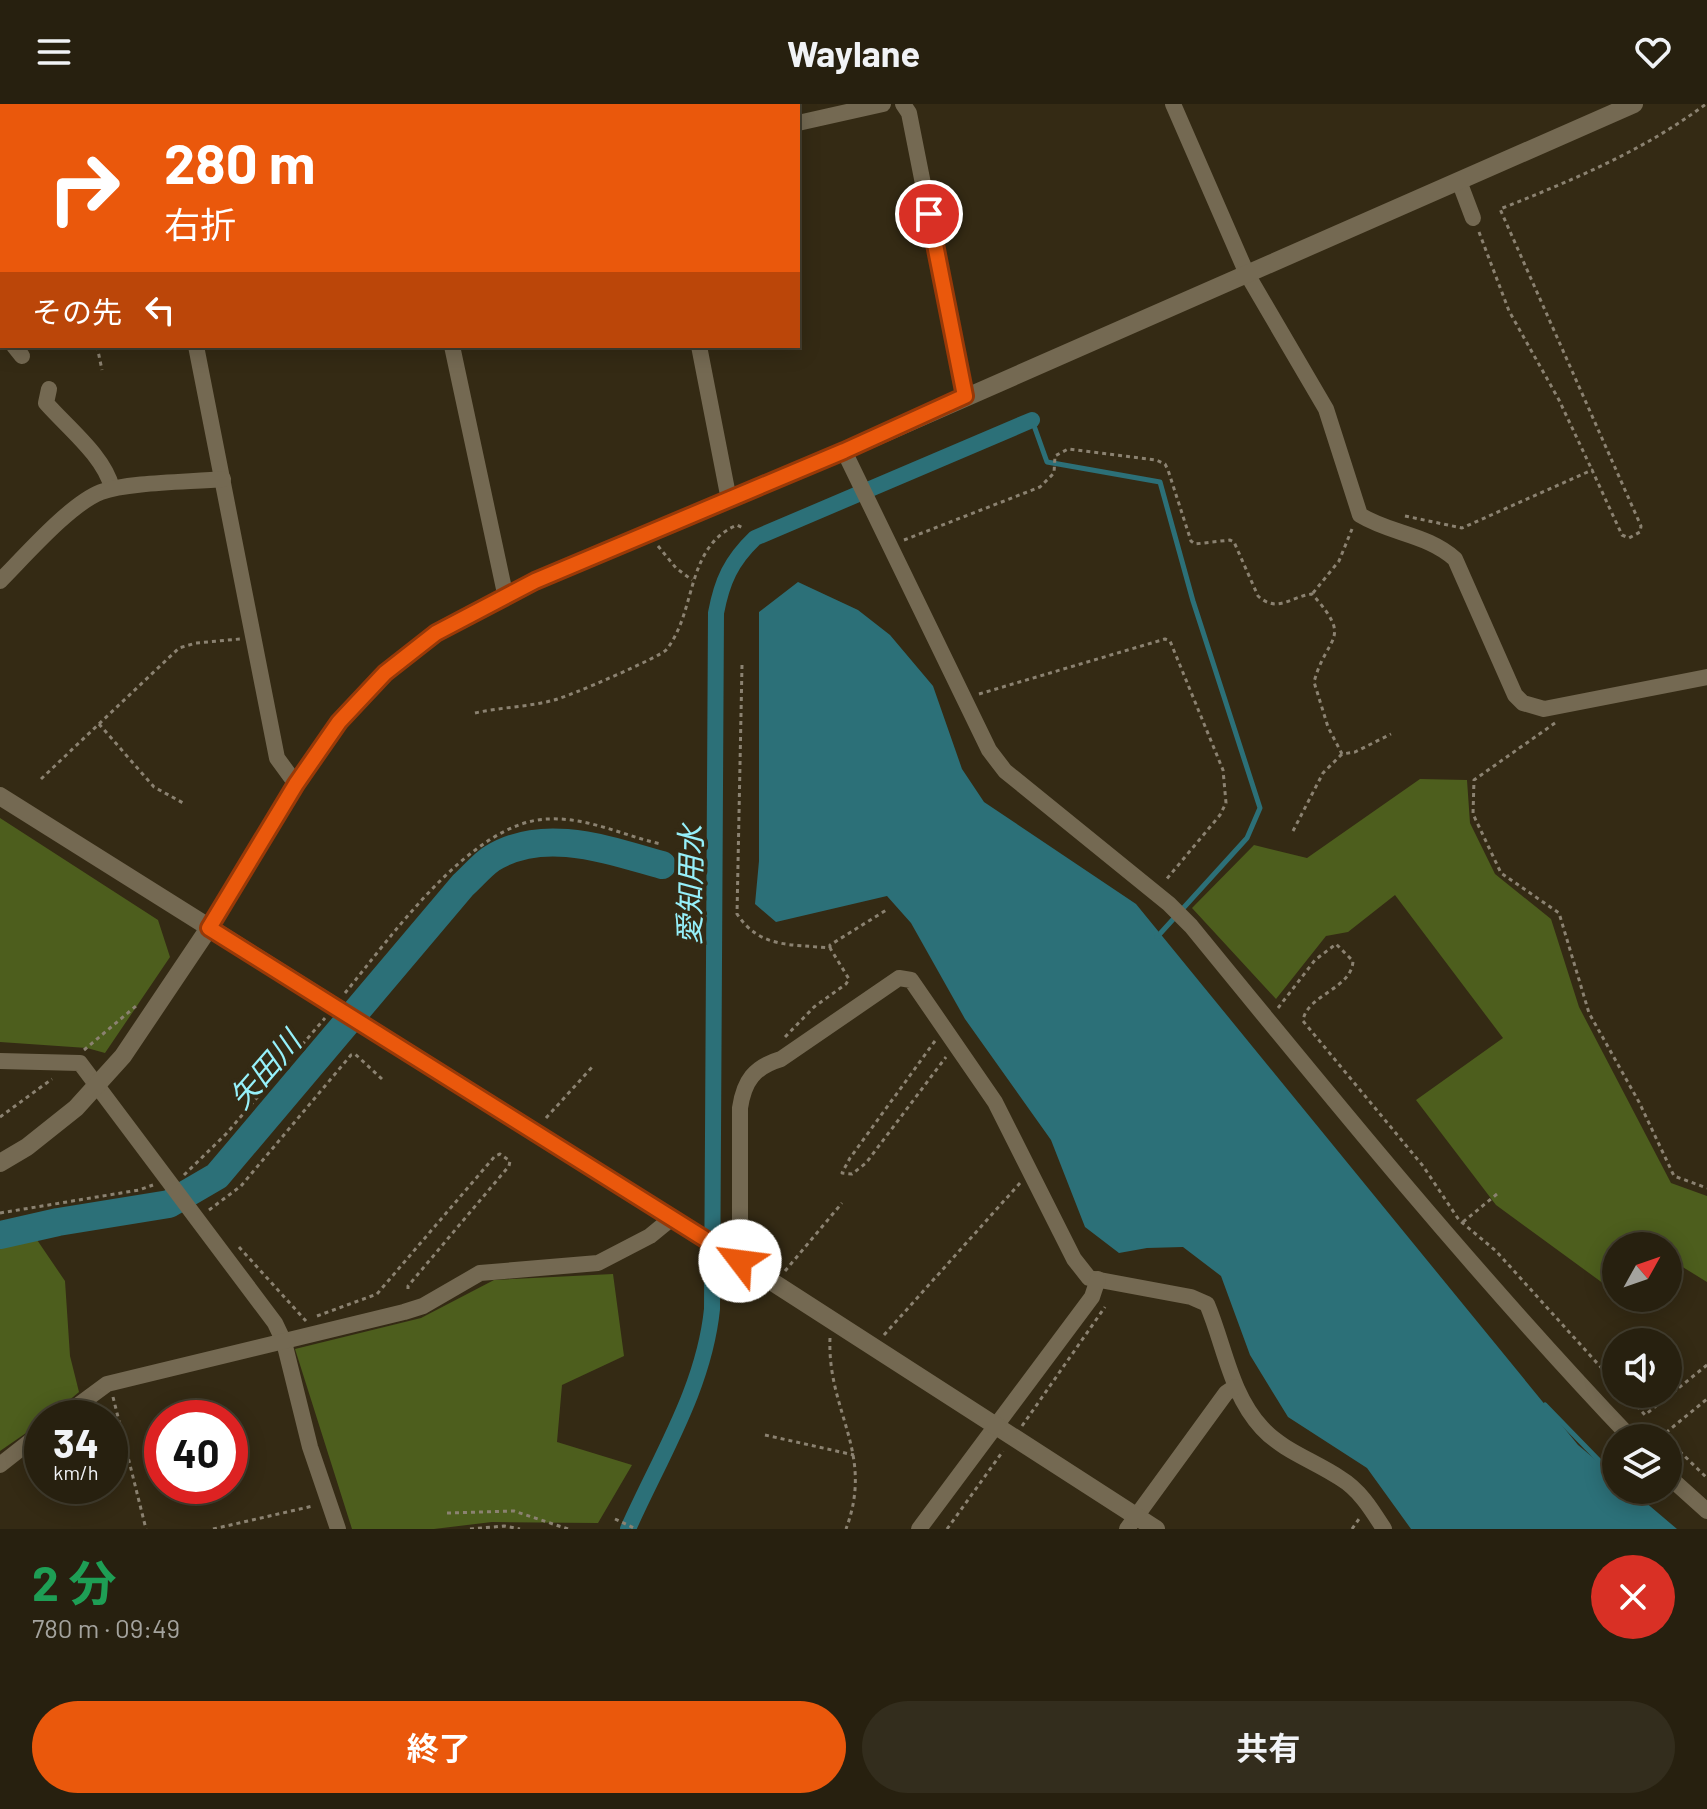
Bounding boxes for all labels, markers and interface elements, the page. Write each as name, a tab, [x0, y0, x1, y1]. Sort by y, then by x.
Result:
icon: menu	[32, 30, 76, 74]
icon: heart	[1631, 30, 1675, 74]
text: Waylane	[787, 31, 920, 74]
text: 280 m	[164, 128, 316, 195]
icon: right	[32, 136, 136, 240]
pin	[895, 180, 963, 248]
icon: arrive	[907, 192, 951, 236]
text: 右折	[164, 202, 236, 245]
icon: left	[138, 288, 182, 332]
text: その先	[32, 293, 122, 329]
water label: 愛知用水	[670, 822, 708, 945]
water label: 矢田川	[221, 1021, 309, 1115]
position arrow	[698, 1219, 782, 1303]
north arrow	[1602, 1232, 1682, 1312]
map controls	[1602, 1232, 1682, 1504]
button: sound	[1602, 1328, 1682, 1408]
speed limit sign: 40	[144, 1400, 248, 1504]
text: 34	[53, 1418, 99, 1466]
button: layers	[1602, 1424, 1682, 1504]
text: km/h	[53, 1460, 99, 1484]
text: 2 分	[32, 1553, 116, 1611]
button: close	[1591, 1555, 1675, 1639]
text: 780 m · 09:49	[32, 1612, 180, 1643]
button: 終了	[32, 1701, 846, 1793]
button: 共有	[862, 1701, 1675, 1793]

